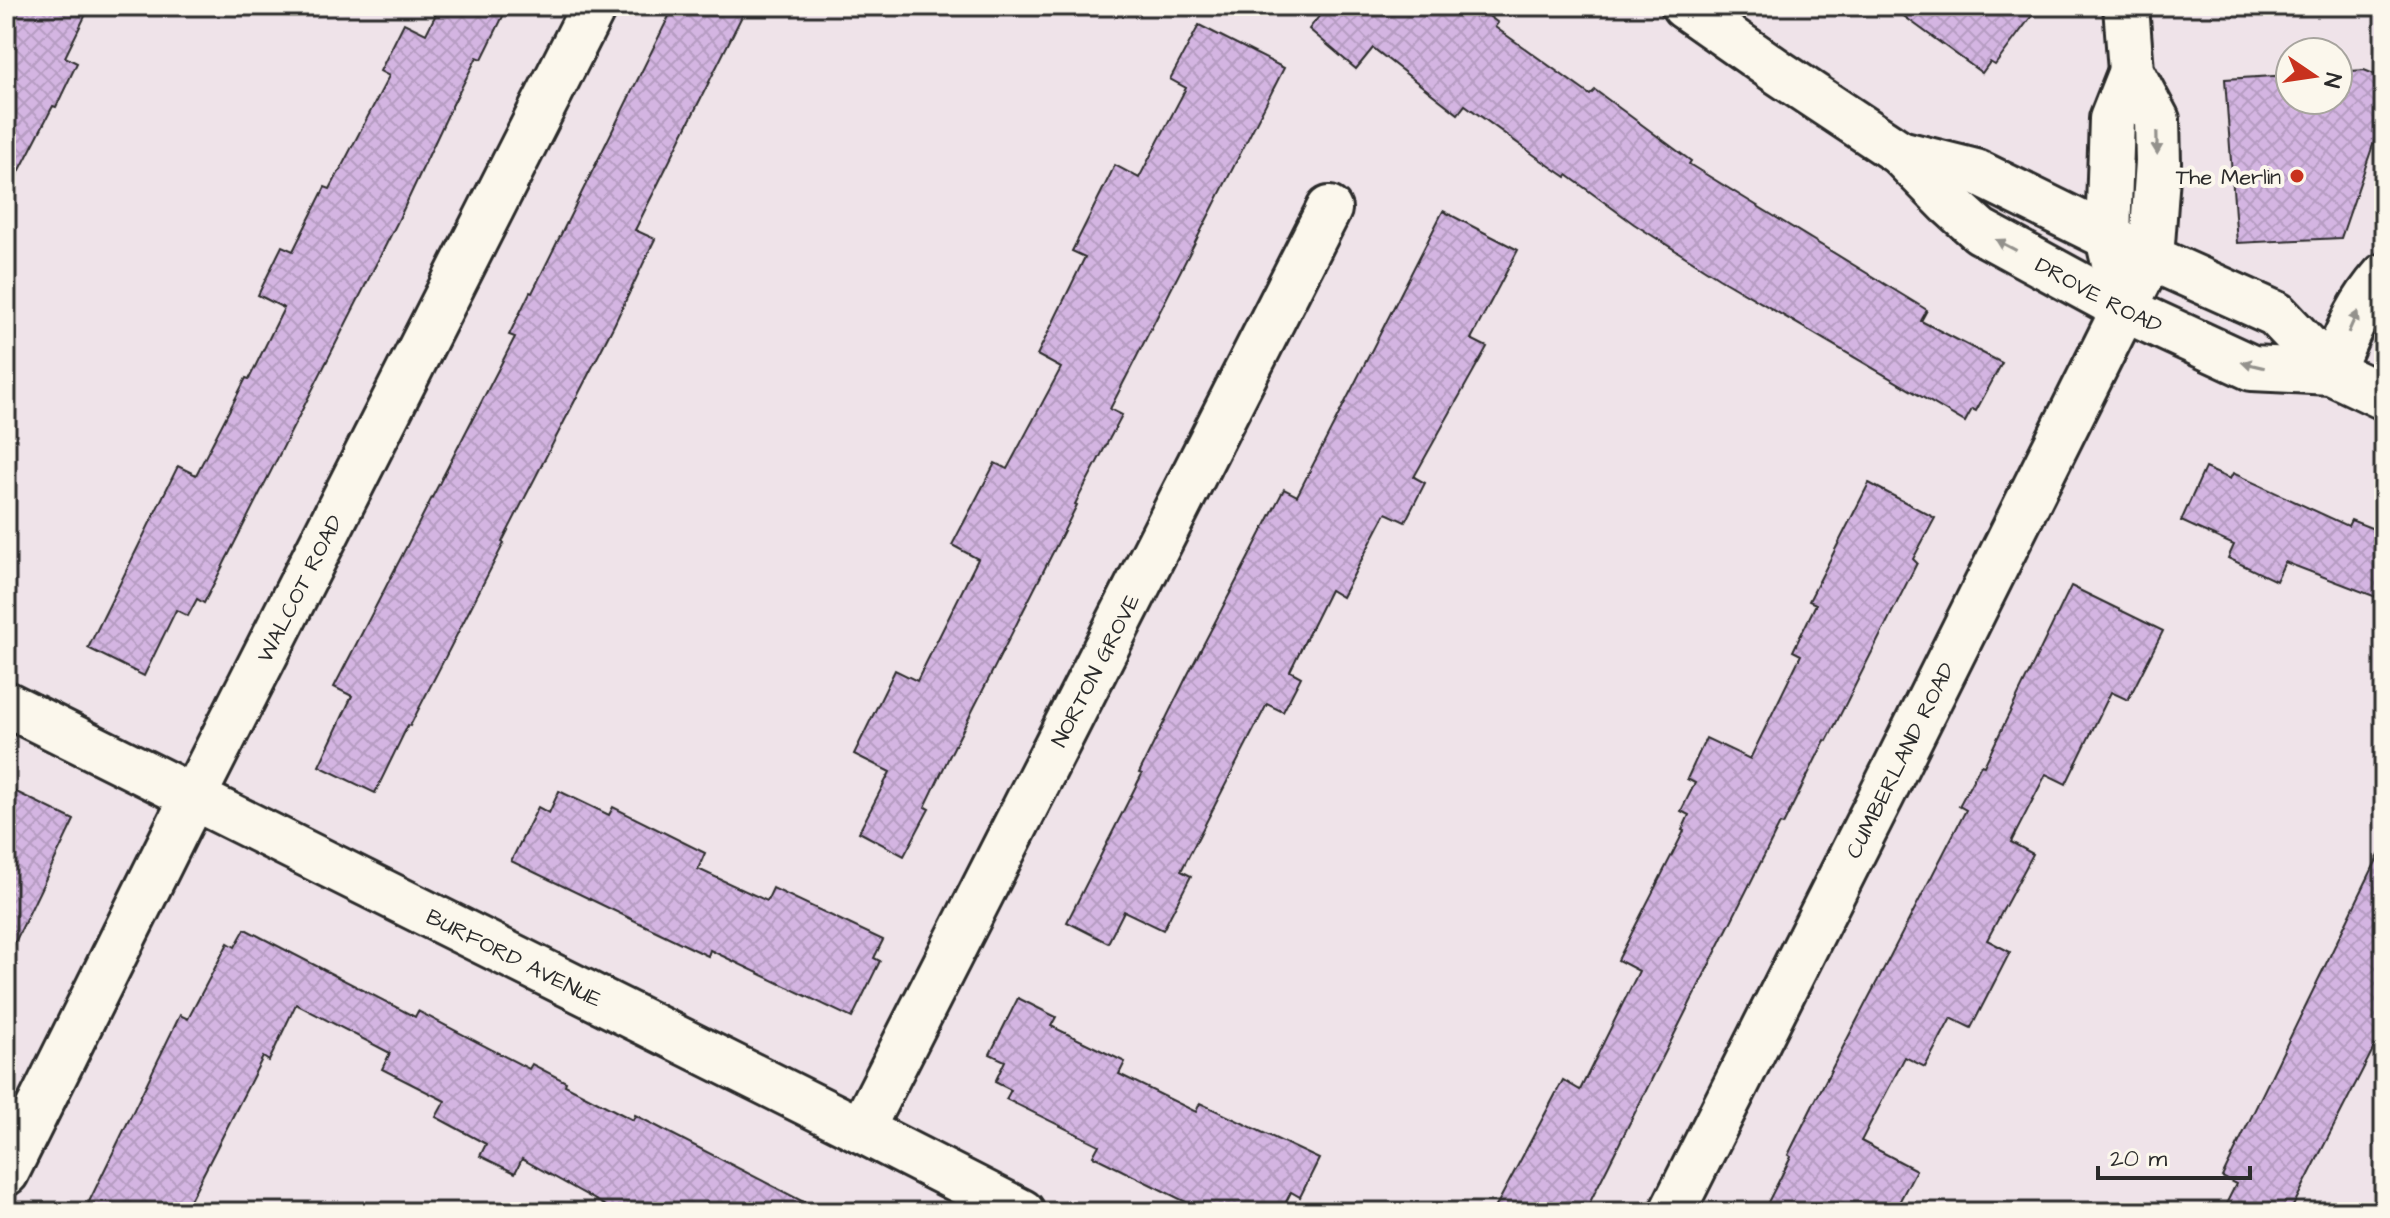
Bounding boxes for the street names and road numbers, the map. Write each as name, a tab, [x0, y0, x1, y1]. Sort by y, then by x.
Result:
street label: DROVE ROAD	[2029, 250, 2167, 341]
street label: WALCOT ROAD	[250, 510, 351, 668]
street label: NORTON GROVE	[1044, 589, 1148, 752]
street label: CUMBERLAND ROAD	[1839, 657, 1963, 864]
street label: BURFORD AVENUE	[421, 902, 607, 1015]

